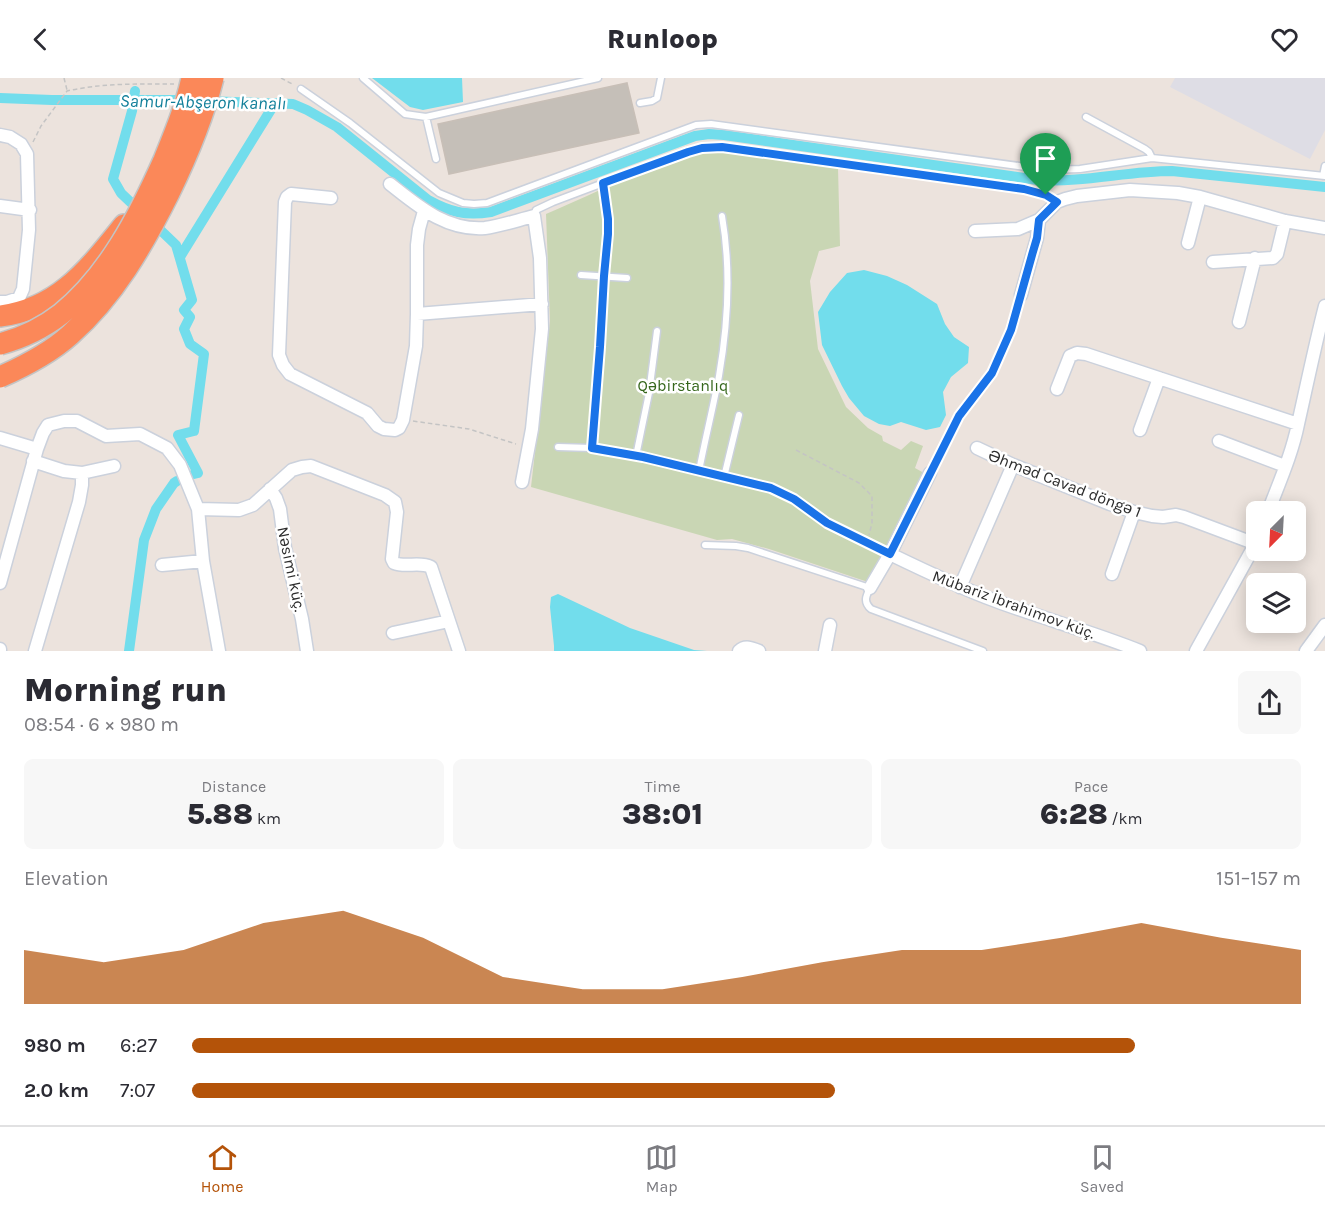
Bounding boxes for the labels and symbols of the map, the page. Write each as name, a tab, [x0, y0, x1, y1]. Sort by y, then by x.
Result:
water label: Samur-Abşeron kanalı	[120, 90, 286, 114]
pin	[1020, 133, 1071, 195]
park label: Qəbirstanlıq	[638, 376, 728, 395]
street label: Əhməd Cavad döngə 1	[986, 445, 1144, 521]
north arrow	[1246, 501, 1306, 561]
street label: Nəsimi küç.	[273, 525, 310, 613]
street label: Mübariz İbrahimov küç.	[930, 566, 1098, 643]

